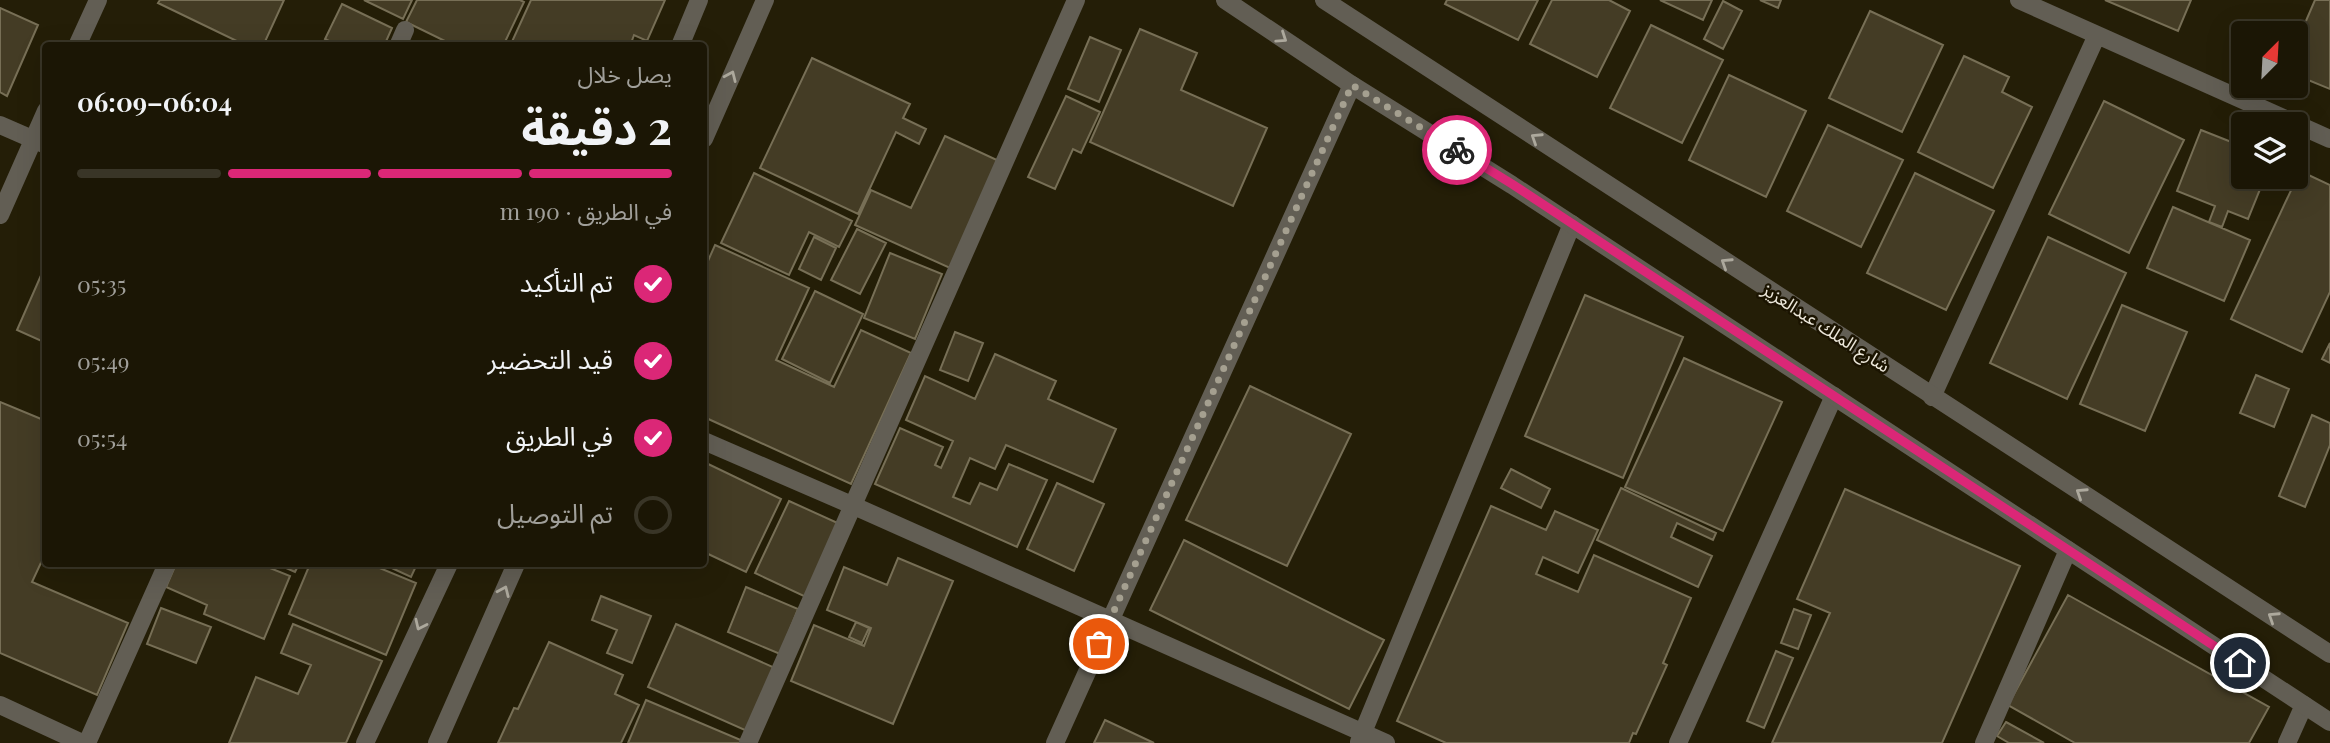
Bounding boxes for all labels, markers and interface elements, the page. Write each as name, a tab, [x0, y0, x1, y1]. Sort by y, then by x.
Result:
north arrow	[2231, 21, 2308, 98]
map controls	[2231, 21, 2308, 189]
one-way arrow	[1274, 30, 1287, 42]
text: يصل خلال	[577, 58, 672, 89]
one-way arrow	[723, 71, 737, 83]
text: 06:04–06:09	[77, 84, 232, 119]
text: 2 دقيقة	[521, 95, 672, 157]
button: layers	[2231, 112, 2308, 189]
courier	[1422, 115, 1492, 185]
icon: bike	[1438, 131, 1476, 169]
one-way arrow	[1530, 134, 1543, 147]
text: في الطريق · 190 m	[500, 195, 672, 226]
one-way arrow	[1721, 258, 1734, 271]
text: تم التأكيد	[520, 264, 613, 299]
icon: check	[634, 265, 672, 303]
text: 05:35	[77, 268, 126, 299]
street label: شارع الملك عبدالعزيز	[1756, 276, 1895, 380]
text: قيد التحضير	[487, 341, 613, 376]
icon: check	[634, 342, 672, 380]
text: 05:49	[77, 345, 130, 376]
text: في الطريق	[506, 418, 613, 453]
icon: check	[634, 419, 672, 457]
text: 05:54	[77, 422, 127, 453]
one-way arrow	[2076, 489, 2089, 502]
text: تم التوصيل	[497, 495, 613, 530]
one-way arrow	[496, 586, 510, 598]
one-way arrow	[2267, 612, 2280, 625]
pin	[1069, 614, 1129, 674]
one-way arrow	[414, 618, 428, 630]
icon: bag	[1080, 625, 1118, 663]
pin	[2210, 633, 2270, 693]
icon: home	[2221, 644, 2259, 682]

